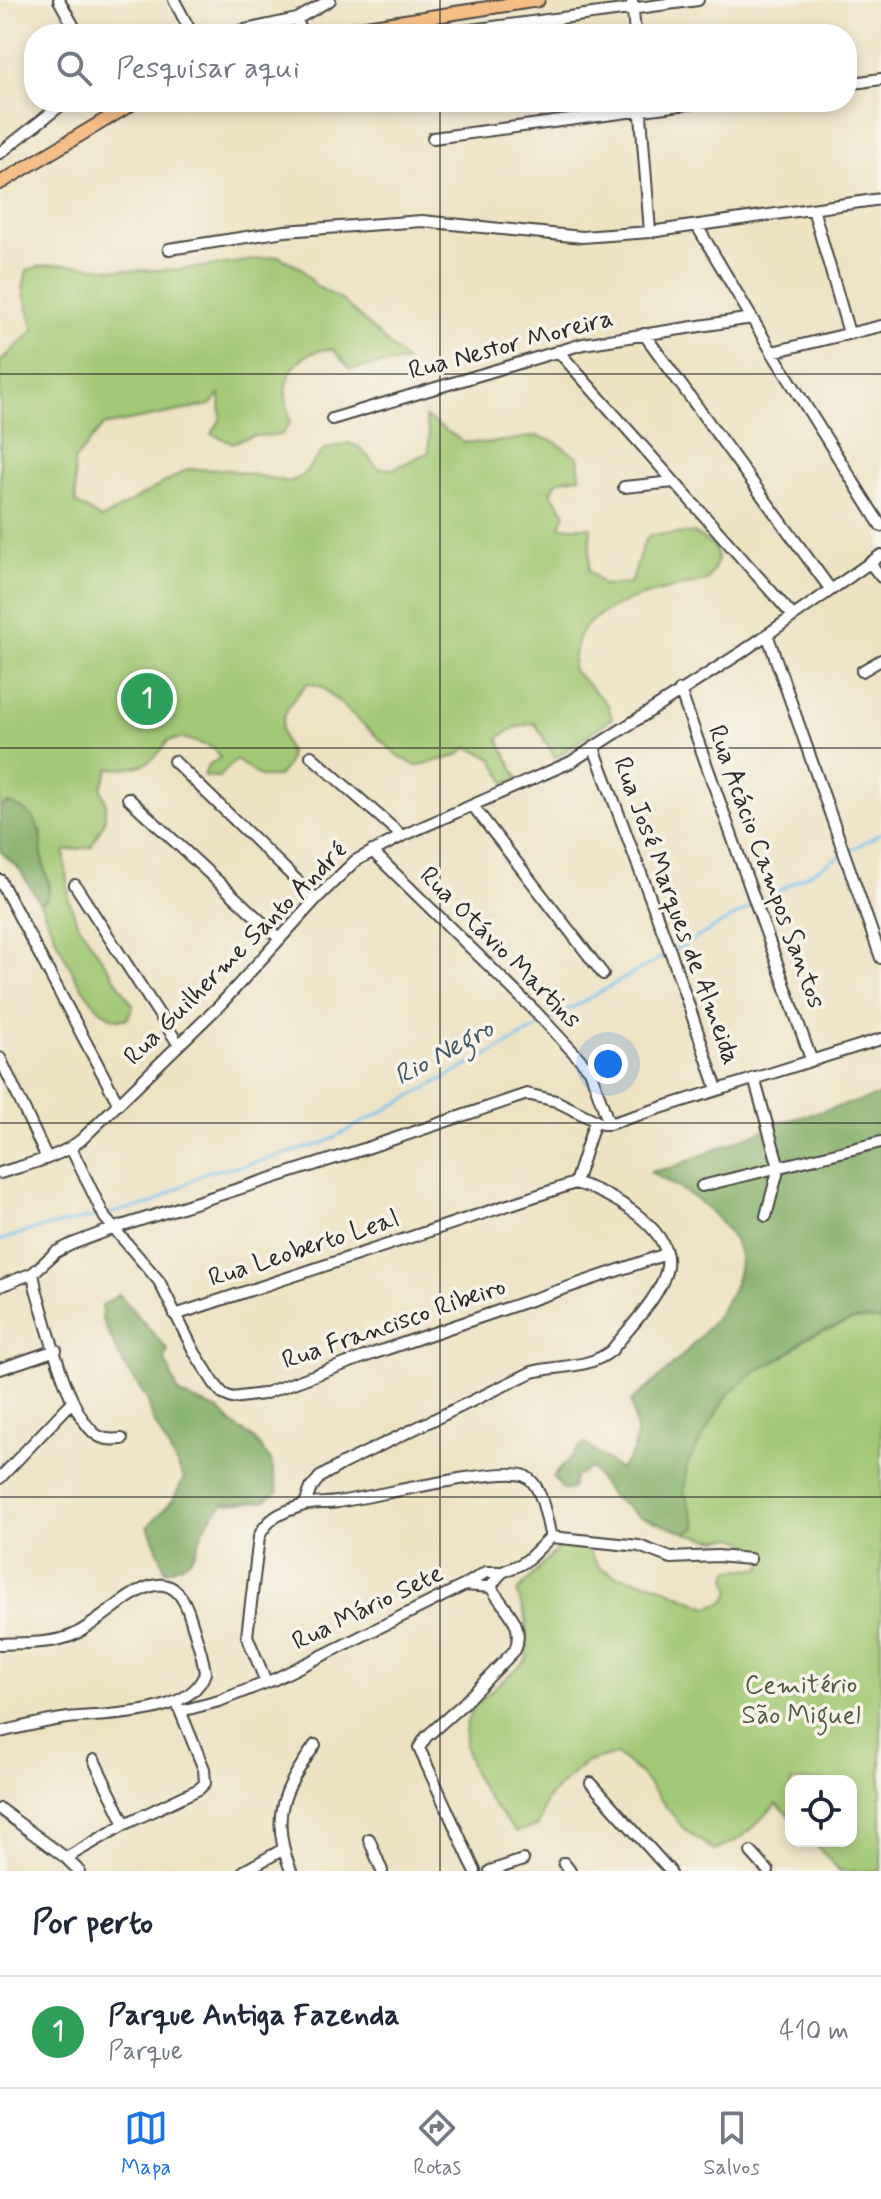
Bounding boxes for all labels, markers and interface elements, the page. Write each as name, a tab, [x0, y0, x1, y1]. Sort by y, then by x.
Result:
search box	[24, 24, 857, 112]
icon: search	[52, 46, 96, 90]
text: Pesquisar aqui	[116, 49, 300, 88]
street label: Rua Nestor Moreira	[405, 301, 617, 389]
pin: 1	[121, 669, 173, 729]
street label: Rua Acácio Campos Santos	[699, 721, 833, 1013]
street label: Rua José Marques de Almeida	[604, 752, 748, 1070]
street label: Rua Guilherme Santo André	[117, 835, 355, 1073]
street label: Rua Otávio Martins	[411, 859, 589, 1037]
water label: Rio Negro	[388, 1010, 502, 1098]
your location	[588, 1044, 628, 1084]
street label: Rua Leoberto Leal	[204, 1202, 404, 1296]
street label: Rua Francisco Ribeiro	[278, 1270, 510, 1378]
street label: Rua Mário Sete	[287, 1557, 449, 1659]
park label: Cemitério São Miguel	[741, 1669, 861, 1736]
map controls	[785, 1775, 857, 1847]
button: locate	[785, 1775, 857, 1847]
text: Por perto	[32, 1901, 153, 1946]
text: Parque Antiga Fazenda	[108, 1996, 400, 2035]
text: 1	[52, 2015, 64, 2049]
text: 410 m	[779, 2015, 849, 2049]
text: Parque	[108, 2035, 183, 2069]
tab: Mapa	[121, 2106, 171, 2182]
tab: Rotas	[413, 2106, 461, 2182]
tab: Salvos	[703, 2106, 760, 2182]

